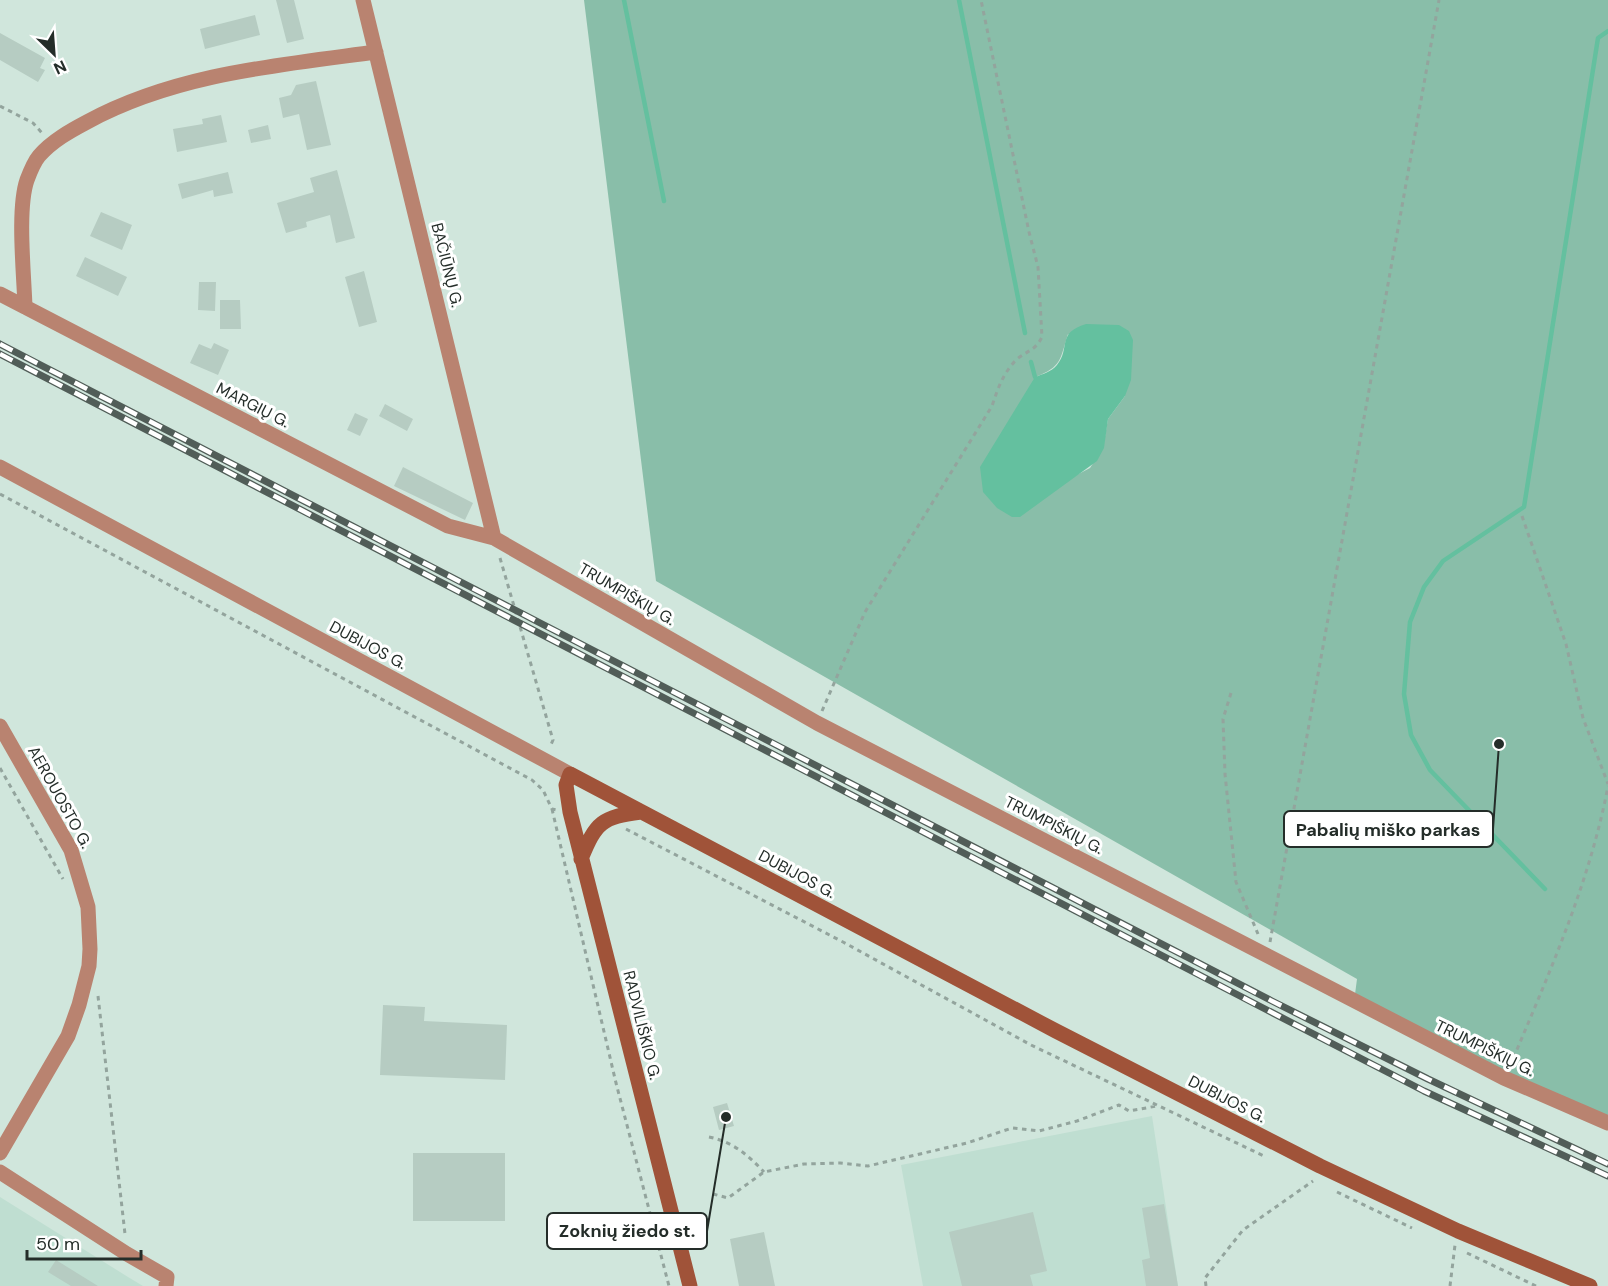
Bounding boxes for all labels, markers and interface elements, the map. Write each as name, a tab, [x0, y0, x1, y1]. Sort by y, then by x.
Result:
north arrow	[24, 24, 84, 84]
text: N	[50, 55, 70, 79]
street label: BAČIŪNŲ G.	[426, 221, 468, 309]
street label: MARGIŲ G.	[213, 378, 293, 432]
street label: TRUMPIŠKIŲ G.	[575, 558, 679, 630]
street label: DUBIJOS G.	[326, 616, 410, 674]
street label: AEROUOSTO G.	[23, 742, 97, 852]
street label: TRUMPIŠKIŲ G.	[1001, 791, 1107, 859]
callout: Pabalių miško parkas	[1284, 811, 1493, 847]
text: Pabalių miško parkas	[1296, 818, 1480, 842]
street label: DUBIJOS G.	[755, 845, 839, 903]
street label: RADVILIŠKIO G.	[618, 968, 666, 1082]
street label: TRUMPIŠKIŲ G.	[1432, 1015, 1538, 1081]
street label: DUBIJOS G.	[1185, 1071, 1269, 1127]
callout: Zoknių žiedo st.	[547, 1213, 707, 1249]
text: Zoknių žiedo st.	[559, 1219, 695, 1243]
scale bar	[27, 1223, 141, 1261]
text: 50 m	[36, 1232, 80, 1256]

